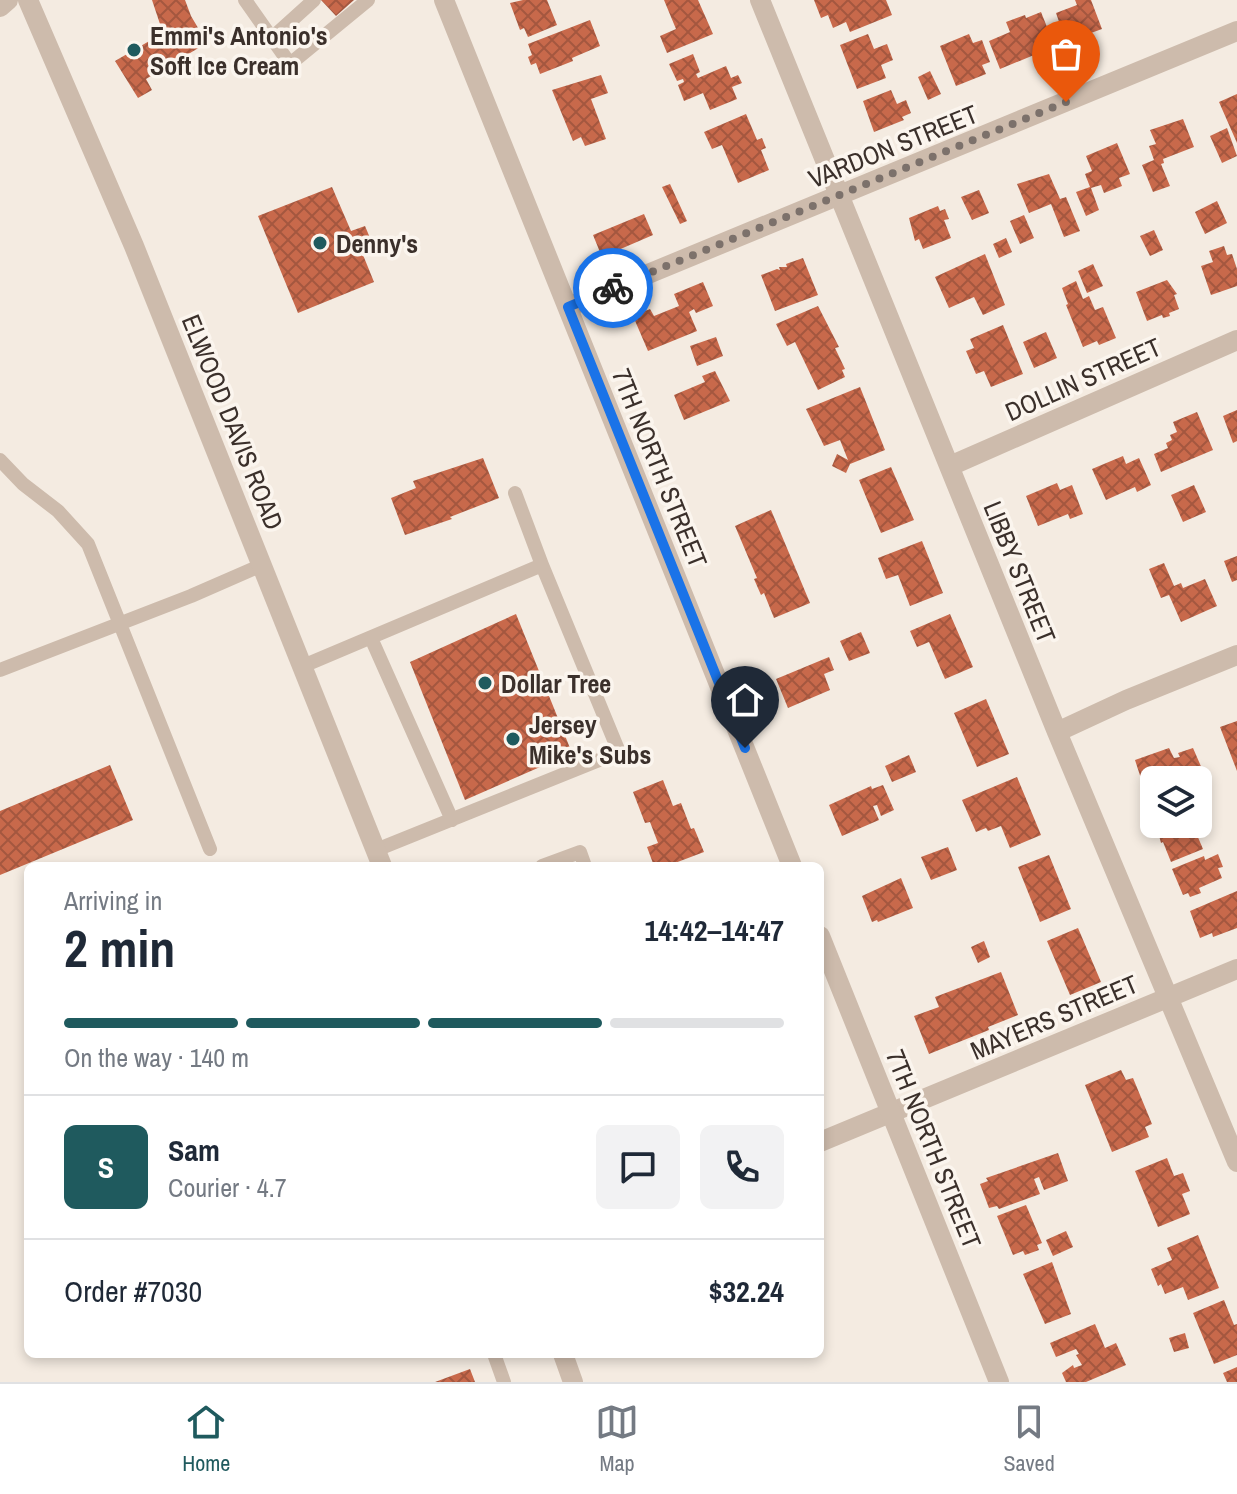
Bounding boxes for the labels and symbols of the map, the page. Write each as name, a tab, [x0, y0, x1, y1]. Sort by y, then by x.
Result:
place label: Emmi's Antonio's Soft Ice Cream	[150, 18, 328, 83]
pin	[1032, 20, 1100, 102]
marker: Emmi's Antonio's Soft Ice Cream	[125, 41, 143, 59]
street label: VARDON STREET	[803, 96, 983, 196]
place label: Denny's	[336, 226, 418, 261]
marker: Denny's	[311, 234, 329, 252]
courier	[573, 248, 653, 328]
street label: ELWOOD DAVIS ROAD	[174, 309, 292, 535]
street label: DOLLIN STREET	[1000, 329, 1166, 429]
street label: 7TH NORTH STREET	[604, 363, 716, 573]
street label: LIBBY STREET	[976, 496, 1064, 648]
place label: Dollar Tree	[501, 666, 611, 701]
pin	[711, 666, 779, 748]
marker: Dollar Tree	[476, 674, 494, 692]
place label: Jersey Mike's Subs	[529, 707, 651, 772]
marker: Jersey Mike's Subs	[504, 730, 522, 748]
street label: MAYERS STREET	[965, 966, 1143, 1068]
street label: 7TH NORTH STREET	[878, 1044, 990, 1254]

